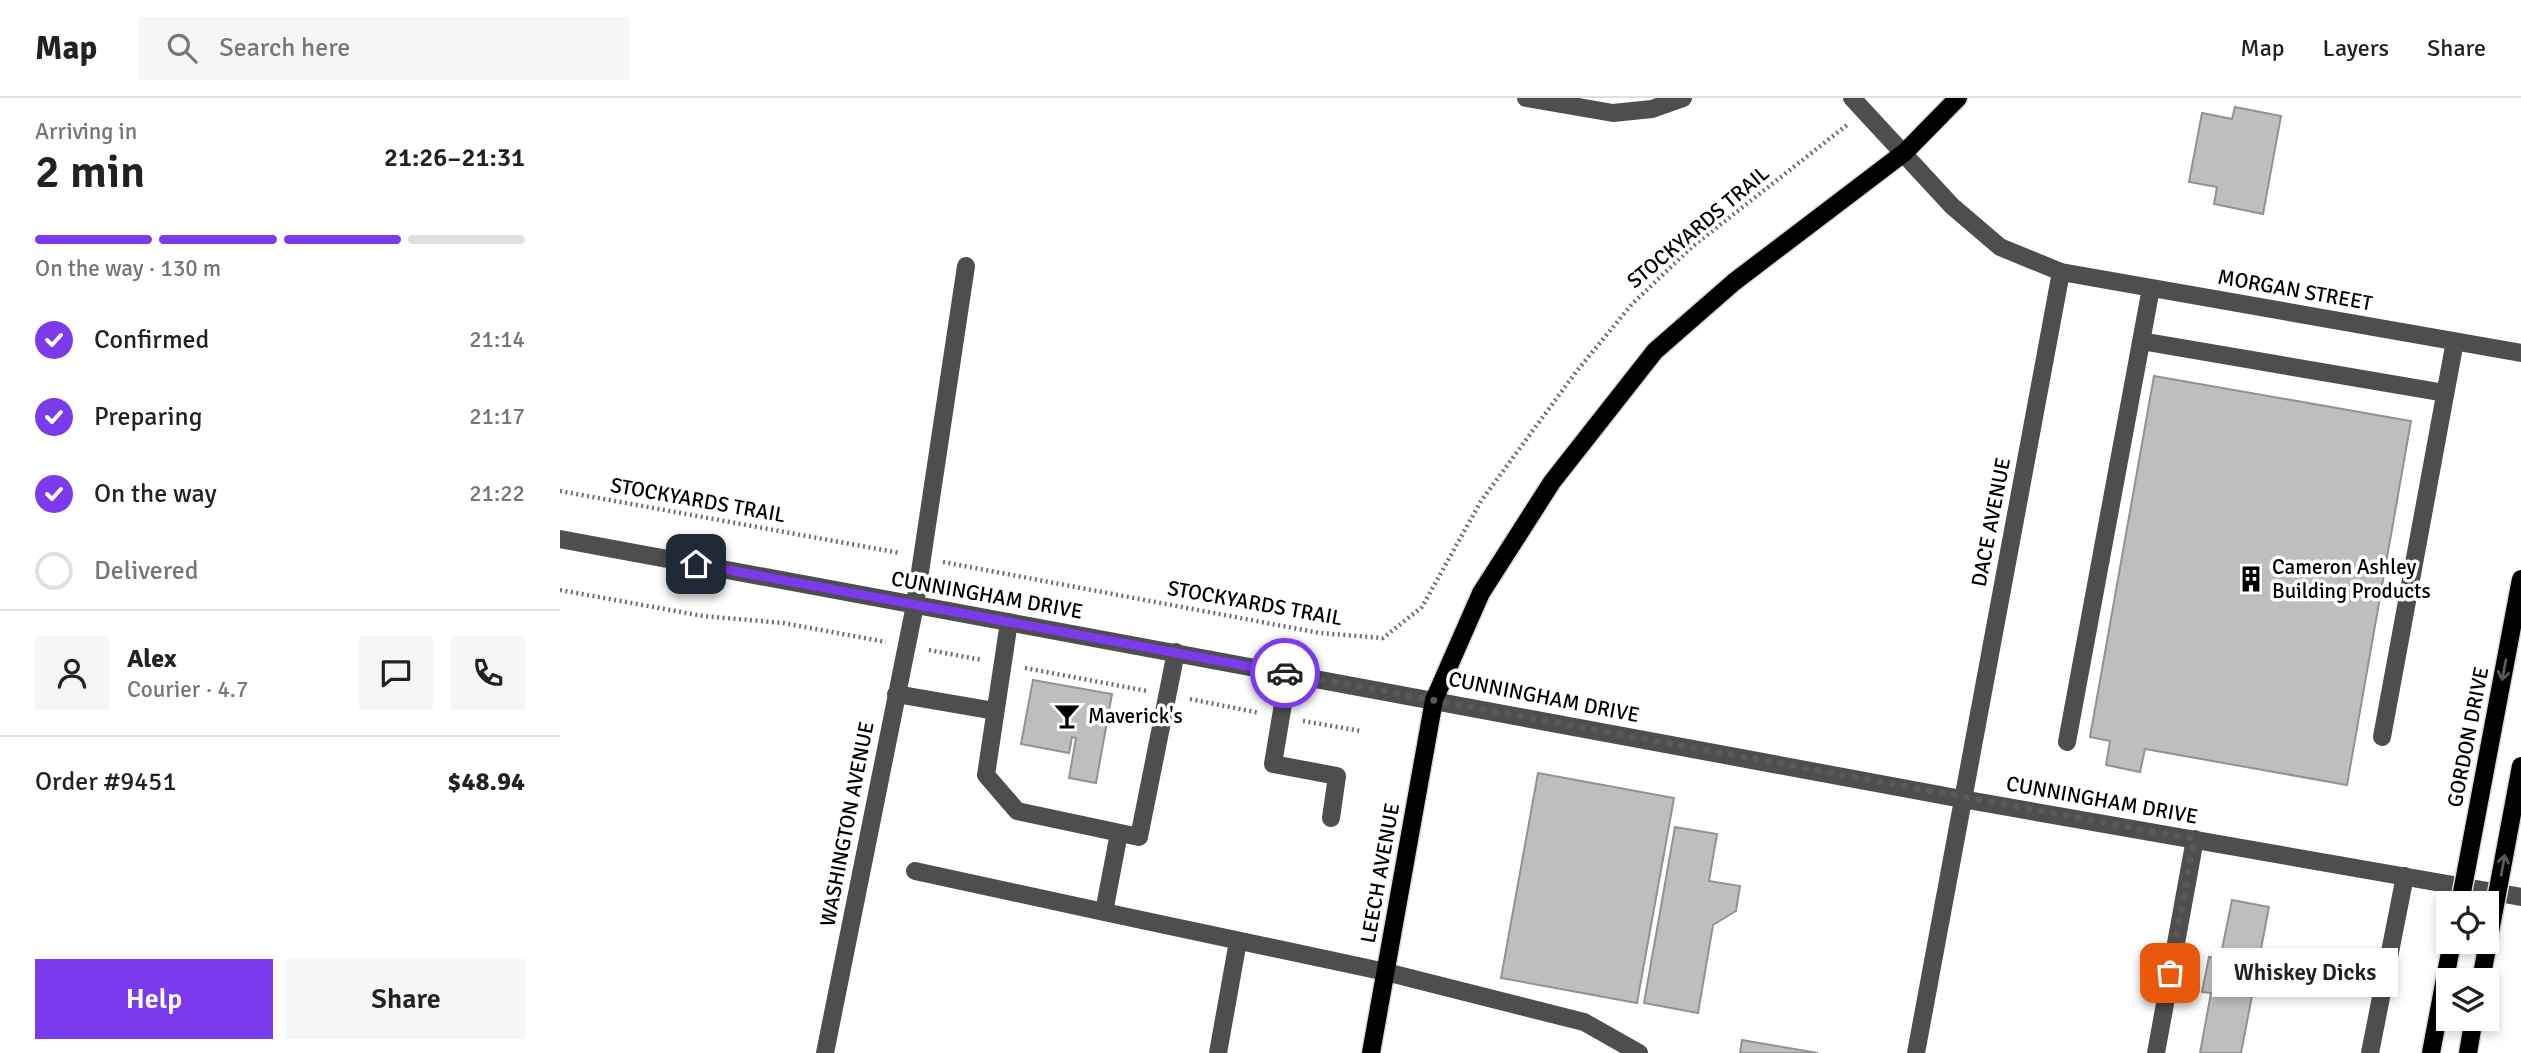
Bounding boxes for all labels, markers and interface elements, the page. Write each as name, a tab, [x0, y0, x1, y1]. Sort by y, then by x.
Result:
search box	[139, 17, 629, 80]
text: Map	[35, 28, 97, 69]
icon: search	[163, 29, 201, 67]
text: Search here	[219, 32, 350, 64]
text: Map	[2240, 33, 2285, 63]
text: Layers	[2323, 33, 2389, 63]
text: Share	[2427, 33, 2486, 63]
text: Arriving in	[35, 117, 137, 146]
text: 21:26–21:31	[384, 142, 525, 174]
text: 2 min	[35, 144, 145, 200]
street label: STOCKYARDS TRAIL	[1622, 160, 1774, 294]
text: On the way · 130 m	[35, 254, 221, 283]
street label: MORGAN STREET	[2216, 264, 2375, 317]
icon: check	[35, 321, 73, 359]
text: Confirmed	[94, 324, 209, 356]
text: 21:14	[469, 325, 525, 354]
icon: check	[35, 398, 73, 436]
text: Preparing	[94, 401, 202, 433]
text: 21:17	[469, 402, 525, 431]
street label: DACE AVENUE	[1966, 455, 2016, 589]
street label: STOCKYARDS TRAIL	[608, 472, 788, 528]
icon: check	[35, 475, 73, 513]
text: On the way	[94, 478, 217, 510]
text: 21:22	[469, 479, 525, 508]
pin	[666, 534, 726, 594]
icon: home	[677, 545, 715, 583]
place label: Cameron Ashley Building Products	[2272, 554, 2431, 604]
text: Delivered	[94, 555, 199, 587]
building icon: Cameron Ashley Building Products	[2236, 564, 2266, 594]
street label: CUNNINGHAM DRIVE	[889, 565, 1085, 625]
street label: STOCKYARDS TRAIL	[1165, 575, 1345, 631]
button: person	[35, 636, 109, 710]
button: chat	[359, 636, 433, 710]
button: phone	[451, 636, 525, 710]
courier	[1250, 638, 1320, 708]
text: Alex	[127, 643, 177, 675]
icon: car	[1266, 654, 1304, 692]
one-way arrow	[2496, 658, 2510, 681]
street label: GORDON DRIVE	[2442, 665, 2494, 809]
street label: CUNNINGHAM DRIVE	[1446, 666, 1642, 728]
text: Courier · 4.7	[127, 675, 248, 704]
bar icon: Maverick's	[1052, 701, 1082, 731]
place label: Maverick's	[1088, 703, 1183, 729]
street label: WASHINGTON AVENUE	[814, 719, 880, 929]
text: Order #9451	[35, 766, 176, 798]
text: $48.94	[447, 766, 525, 798]
street label: CUNNINGHAM DRIVE	[2004, 770, 2200, 830]
street label: LEECH AVENUE	[1355, 801, 1405, 945]
one-way arrow	[2496, 854, 2510, 877]
map controls	[2436, 891, 2499, 1031]
button: locate	[2436, 891, 2499, 954]
pin	[2140, 943, 2200, 1003]
callout: Whiskey Dicks	[2212, 948, 2398, 998]
icon: bag	[2151, 954, 2189, 992]
text: Whiskey Dicks	[2234, 958, 2376, 987]
button: Help	[35, 959, 273, 1039]
button: Share	[287, 959, 525, 1039]
button: layers	[2436, 968, 2499, 1031]

